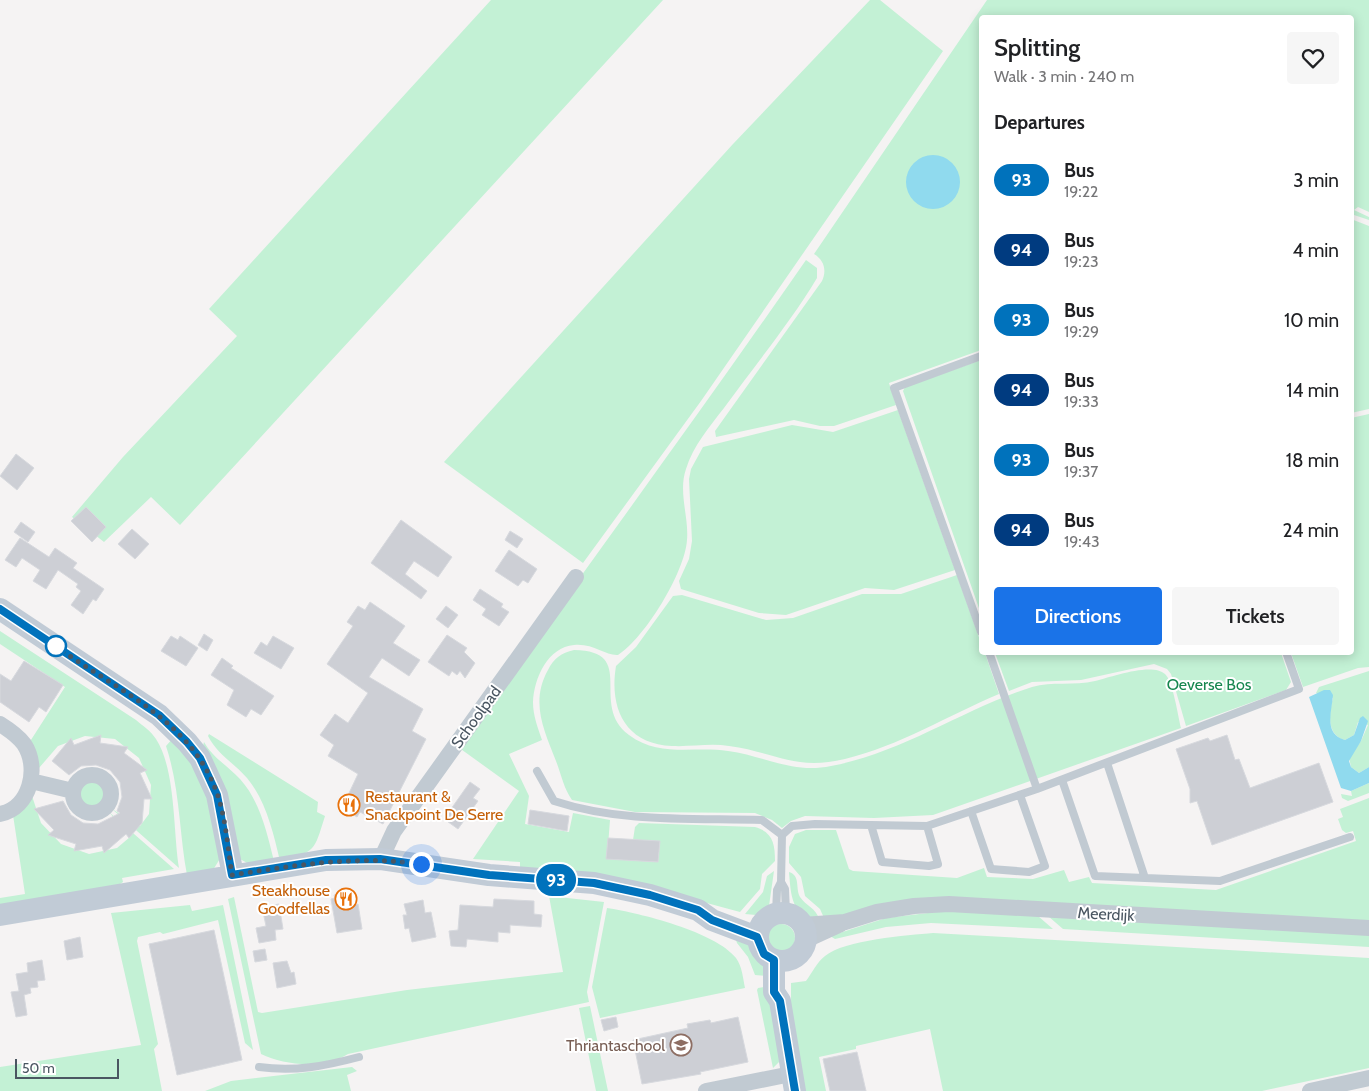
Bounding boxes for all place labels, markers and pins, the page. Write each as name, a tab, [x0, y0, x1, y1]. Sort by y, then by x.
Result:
unlabelled marker	[45, 635, 67, 657]
place label: Restaurant & Snackpoint De Serre	[365, 787, 503, 824]
restaurant icon: Restaurant & Snackpoint De Serre	[337, 793, 361, 817]
place label: Steakhouse Goodfellas	[252, 881, 330, 918]
restaurant icon: Steakhouse Goodfellas	[334, 887, 358, 911]
school or university icon: Thriantaschool	[669, 1033, 693, 1057]
place label: Thriantaschool	[566, 1036, 665, 1055]

